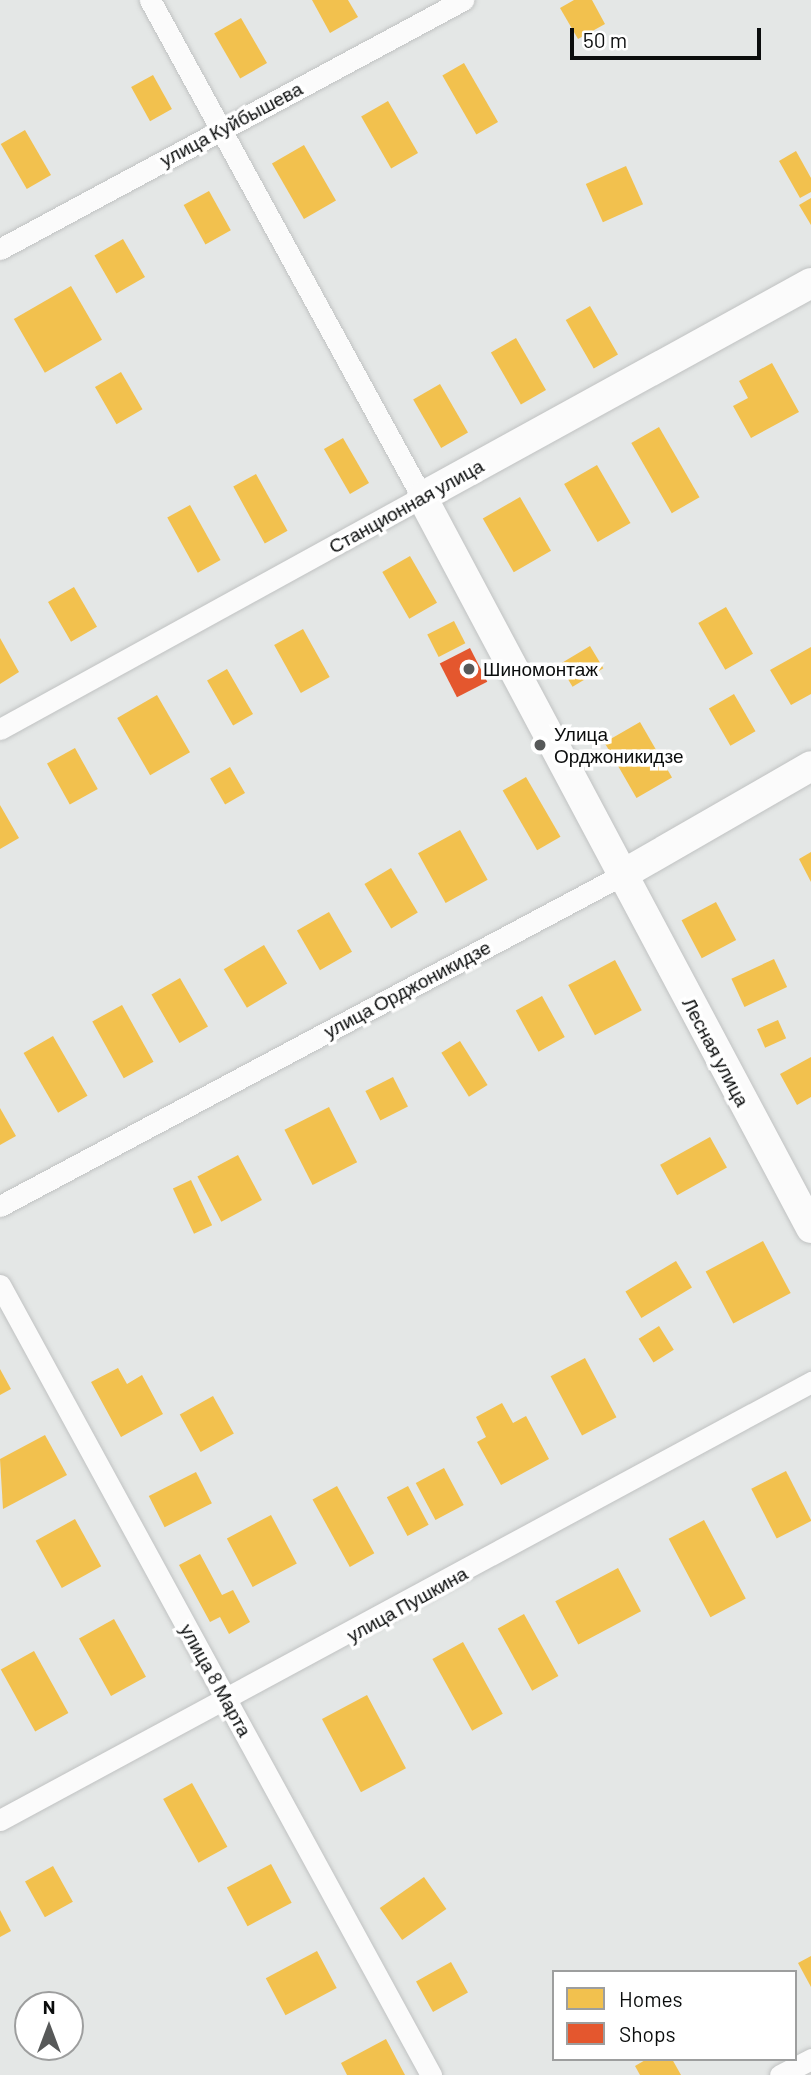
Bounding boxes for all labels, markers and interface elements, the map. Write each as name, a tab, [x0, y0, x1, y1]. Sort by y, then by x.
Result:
scale bar	[573, 14, 764, 58]
text: 50 m	[583, 27, 627, 52]
street label: улица Куйбышева	[156, 77, 306, 171]
street label: Станционная улица	[325, 454, 487, 558]
place label: Шиномонтаж	[483, 658, 598, 680]
marker: Шиномонтаж	[461, 661, 477, 677]
place label: Улица Орджоникидзе	[554, 723, 683, 767]
marker: Улица Орджоникидзе	[532, 737, 548, 753]
street label: улица Орджоникидзе	[320, 935, 494, 1043]
street label: Лесная улица	[678, 994, 754, 1110]
street label: улица Пушкина	[343, 1561, 471, 1647]
street label: улица 8 Марта	[176, 1620, 256, 1740]
legend	[552, 1970, 797, 2061]
text: Homes	[619, 1986, 683, 2011]
north arrow	[14, 1991, 84, 2061]
text: N	[43, 1995, 55, 2018]
text: Shops	[619, 2021, 676, 2046]

